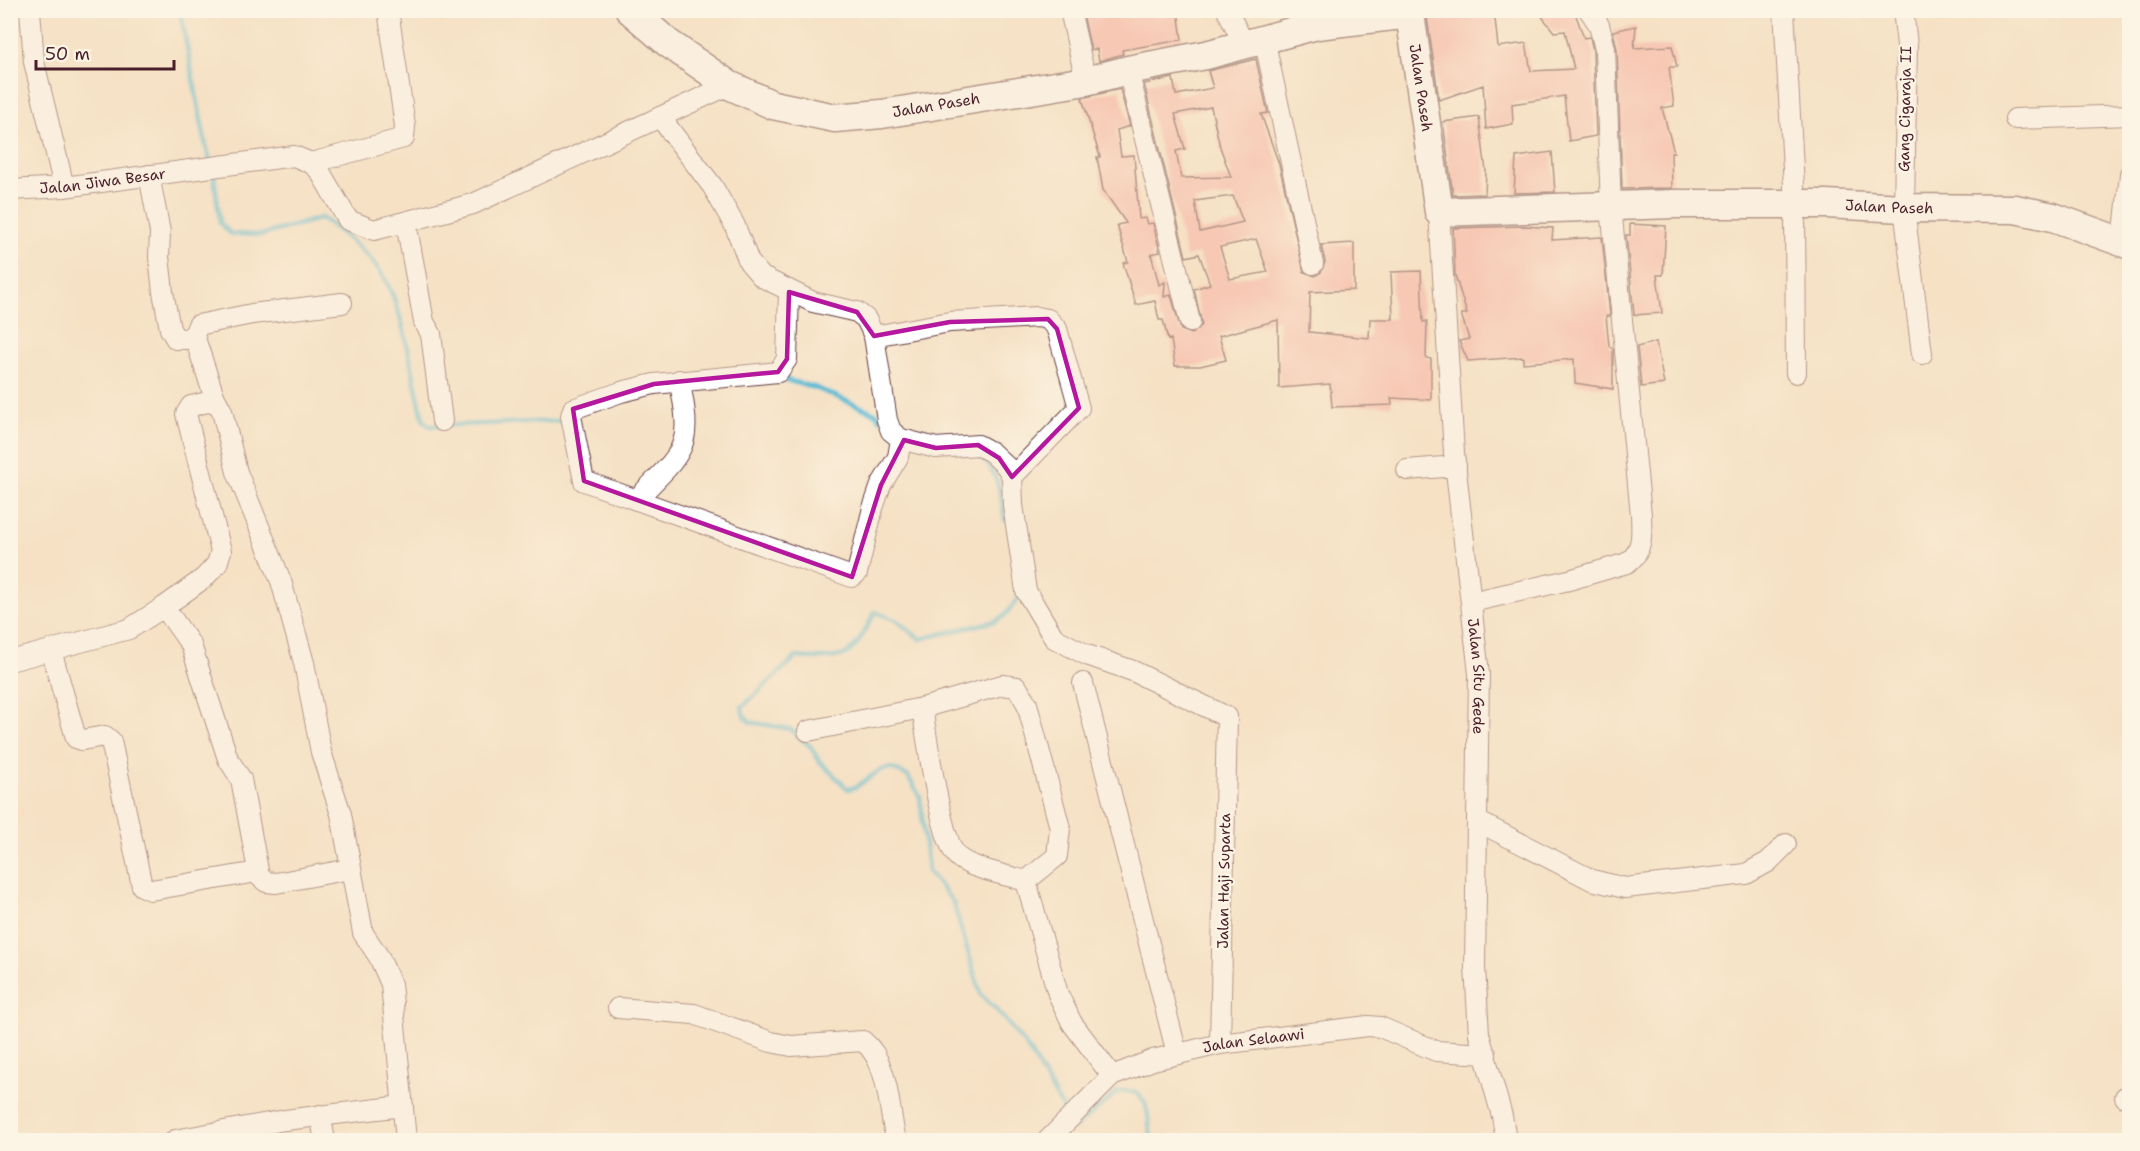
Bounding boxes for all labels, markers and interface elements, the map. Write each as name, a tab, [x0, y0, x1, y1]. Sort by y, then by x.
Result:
scale bar	[36, 33, 174, 71]
text: 50 m	[45, 42, 90, 66]
street label: Jalan Paseh	[1405, 43, 1437, 133]
street label: Gang Cigaraja II	[1894, 46, 1916, 172]
street label: Jalan Paseh	[891, 88, 981, 122]
street label: Jalan Jiwa Besar	[39, 163, 167, 198]
street label: Jalan Paseh	[1845, 195, 1934, 218]
street label: Jalan Situ Gede	[1463, 617, 1489, 734]
street label: Jalan Haji Suparta	[1213, 812, 1235, 949]
street label: Jalan Selaawi	[1200, 1024, 1306, 1058]

